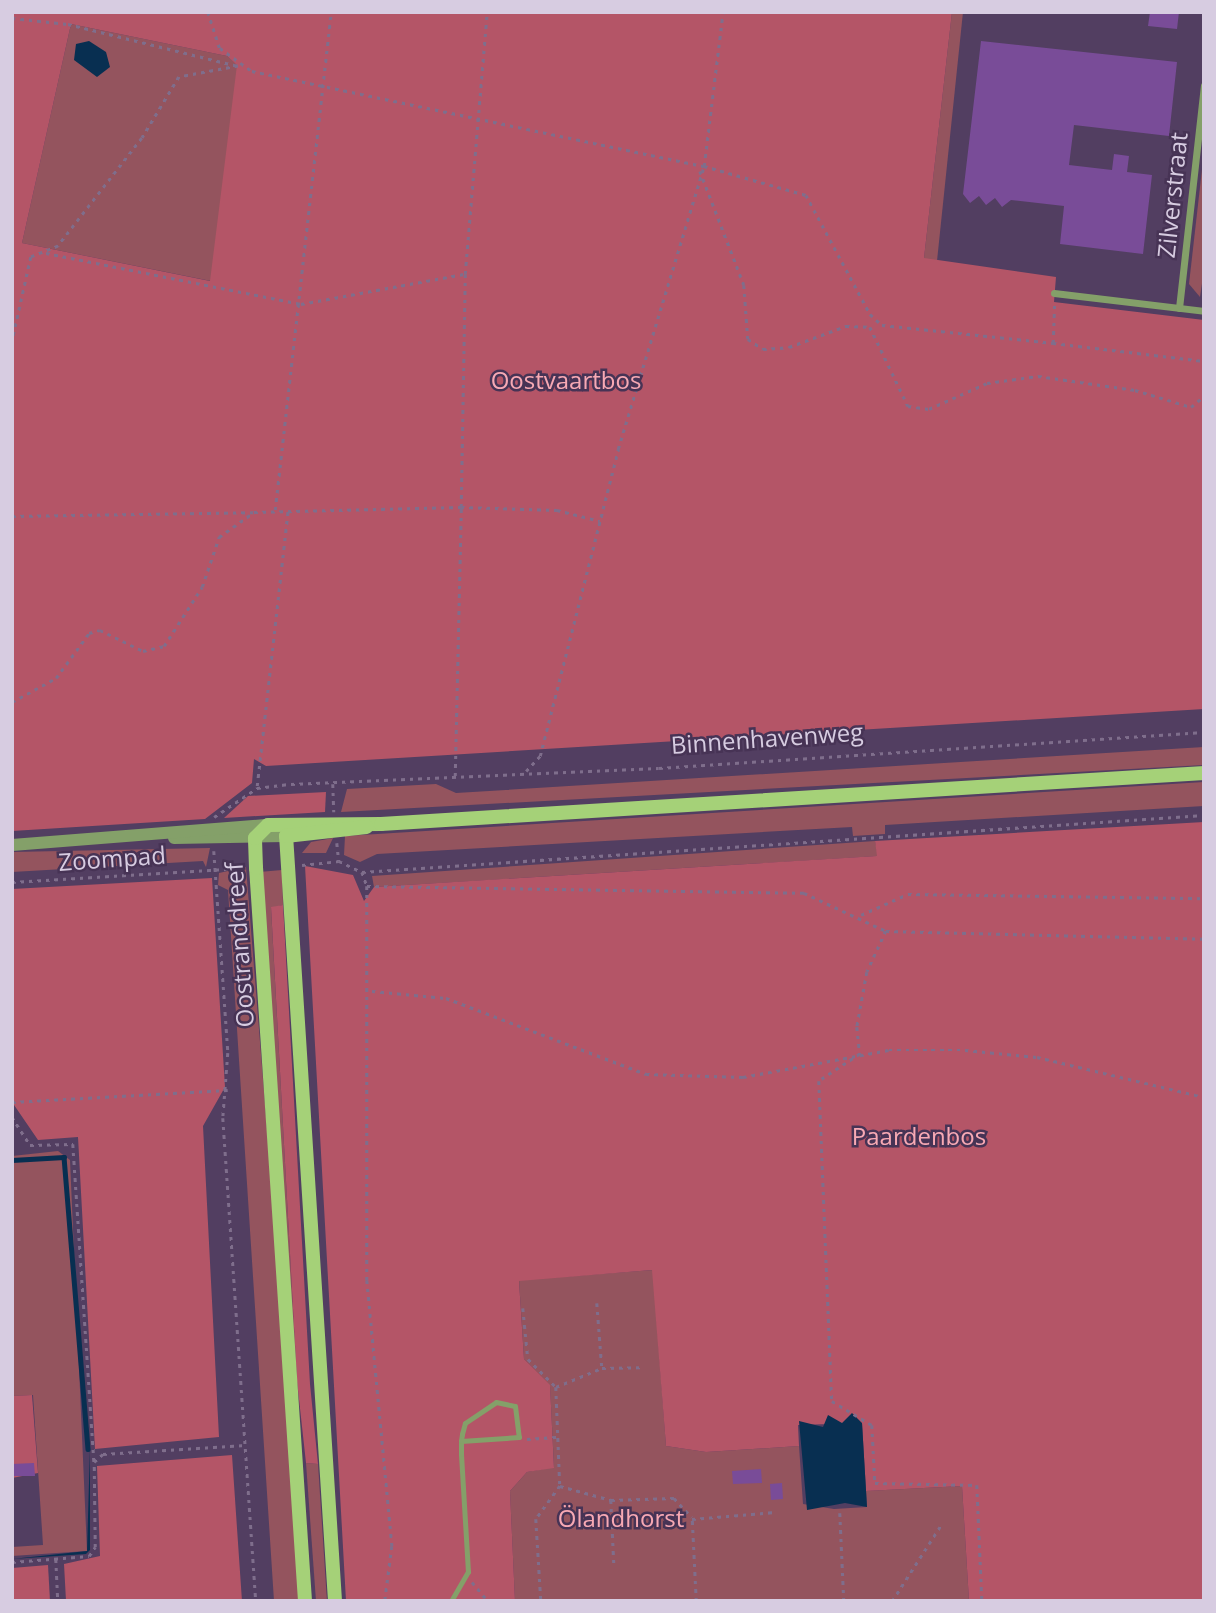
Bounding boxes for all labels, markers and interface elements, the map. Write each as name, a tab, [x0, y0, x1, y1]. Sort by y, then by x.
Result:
street label: Zilverstraat	[1151, 131, 1193, 259]
park label: Oostvaartbos	[491, 366, 641, 394]
street label: Binnenhavenweg	[670, 717, 864, 759]
street label: Zoompad	[57, 840, 167, 876]
street label: Oostranddreef	[219, 862, 259, 1028]
park label: Paardenbos	[852, 1122, 986, 1150]
park label: Ölandhorst	[558, 1504, 684, 1532]

